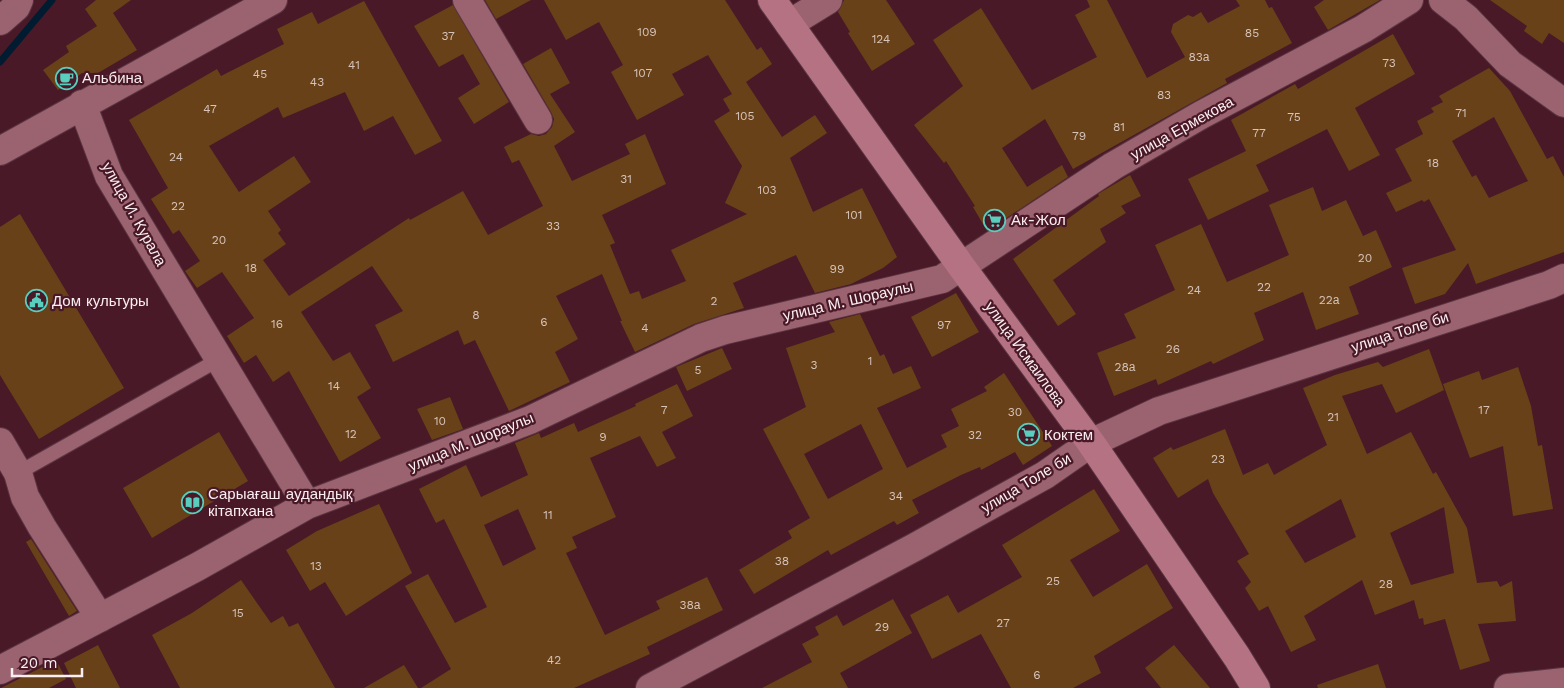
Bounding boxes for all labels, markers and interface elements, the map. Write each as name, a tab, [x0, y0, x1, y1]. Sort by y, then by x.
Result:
house number: 109	[637, 25, 657, 39]
house number: 85	[1245, 26, 1259, 40]
house number: 37	[441, 29, 455, 43]
house number: 124	[872, 32, 890, 46]
house number: 83а	[1189, 50, 1210, 64]
house number: 73	[1382, 56, 1396, 70]
house number: 41	[348, 58, 360, 72]
cafe icon: Альбина	[54, 66, 78, 90]
house number: 107	[634, 66, 653, 80]
house number: 45	[253, 67, 267, 81]
place label: Альбина	[82, 69, 143, 87]
house number: 43	[310, 75, 324, 89]
house number: 83	[1157, 88, 1171, 102]
street label: улица Ермекова	[1128, 92, 1237, 164]
house number: 47	[203, 102, 217, 116]
house number: 71	[1455, 106, 1467, 120]
house number: 105	[735, 109, 755, 123]
house number: 75	[1287, 110, 1301, 124]
house number: 81	[1113, 120, 1125, 134]
house number: 77	[1252, 126, 1266, 140]
house number: 79	[1072, 129, 1086, 143]
house number: 24	[169, 150, 183, 164]
house number: 18	[1427, 156, 1439, 170]
street label: улица И. Курала	[98, 159, 170, 270]
house number: 31	[620, 172, 632, 186]
house number: 103	[758, 183, 776, 197]
house number: 22	[171, 199, 185, 213]
house number: 101	[846, 208, 862, 222]
supermarket icon: Ак-Жол	[983, 208, 1007, 232]
place label: Ак-Жол	[1011, 211, 1066, 229]
house number: 33	[546, 219, 560, 233]
house number: 20	[212, 233, 226, 247]
house number: 20	[1358, 251, 1372, 265]
house number: 18	[245, 261, 257, 275]
house number: 99	[830, 262, 844, 276]
street label: улица М. Шораулы	[781, 277, 915, 325]
house number: 22	[1257, 280, 1271, 294]
house number: 24	[1187, 283, 1201, 297]
public building icon: Дом культуры	[24, 289, 48, 313]
place label: Дом культуры	[52, 292, 149, 310]
house number: 22а	[1319, 293, 1340, 307]
house number: 2	[711, 294, 718, 308]
street label: улица Исмаилова	[981, 298, 1069, 410]
house number: 8	[472, 308, 480, 322]
street label: улица Толе би	[1349, 308, 1451, 356]
house number: 6	[540, 315, 548, 329]
house number: 16	[271, 317, 283, 331]
house number: 97	[937, 318, 951, 332]
house number: 4	[641, 321, 649, 335]
house number: 26	[1166, 342, 1180, 356]
house number: 1	[868, 354, 872, 368]
house number: 3	[811, 358, 818, 372]
house number: 28а	[1114, 360, 1136, 374]
house number: 5	[695, 363, 702, 377]
house number: 14	[328, 379, 340, 393]
house number: 7	[661, 403, 668, 417]
house number: 17	[1478, 403, 1490, 417]
house number: 30	[1008, 405, 1022, 419]
street label: улица М. Шораулы	[406, 409, 536, 475]
house number: 21	[1327, 410, 1339, 424]
house number: 10	[434, 414, 446, 428]
supermarket icon: Коктем	[1016, 423, 1040, 447]
place label: Коктем	[1044, 426, 1093, 444]
house number: 12	[345, 427, 357, 441]
house number: 32	[968, 428, 982, 442]
house number: 9	[599, 430, 607, 444]
street label: улица Толе би	[978, 449, 1074, 517]
house number: 23	[1211, 452, 1225, 466]
place label: Сарыағаш аудандық кітапхана	[208, 485, 353, 520]
house number: 34	[889, 489, 903, 503]
library icon: Сарыағаш аудандық кітапхана	[180, 491, 204, 515]
house number: 11	[543, 508, 553, 522]
house number: 38	[775, 554, 789, 568]
house number: 13	[310, 559, 322, 573]
house number: 25	[1046, 574, 1060, 588]
house number: 28	[1379, 577, 1393, 591]
house number: 38а	[679, 598, 701, 612]
house number: 15	[232, 606, 244, 620]
house number: 27	[996, 616, 1010, 630]
house number: 29	[875, 620, 889, 634]
scale bar	[12, 646, 82, 678]
house number: 42	[547, 653, 561, 667]
text: 20 m	[20, 654, 58, 672]
house number: 6	[1033, 668, 1041, 682]

